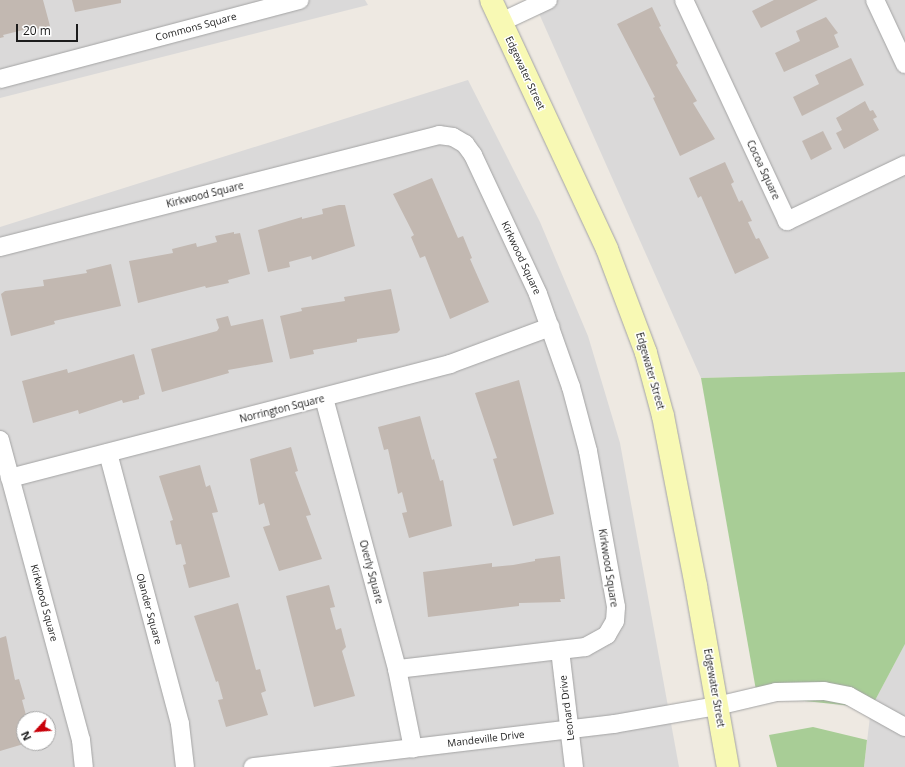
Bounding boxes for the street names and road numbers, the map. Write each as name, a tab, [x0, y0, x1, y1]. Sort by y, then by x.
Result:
street label: Commons Square	[154, 10, 238, 44]
street label: Edgewater Street	[503, 34, 547, 112]
street label: Cocoa Square	[744, 138, 782, 202]
street label: Kirkwood Square	[165, 180, 245, 210]
street label: Kirkwood Square	[499, 219, 543, 297]
street label: Edgewater Street	[633, 331, 667, 411]
street label: Norrington Square	[238, 393, 326, 425]
street label: Kirkwood Square	[596, 528, 620, 608]
street label: Overly Square	[357, 539, 385, 605]
street label: Kirkwood Square	[28, 563, 60, 643]
street label: Olander Square	[134, 572, 164, 646]
street label: Edgewater Street	[701, 648, 727, 728]
street label: Leonard Drive	[557, 675, 577, 741]
street label: Mandeville Drive	[447, 728, 525, 750]

